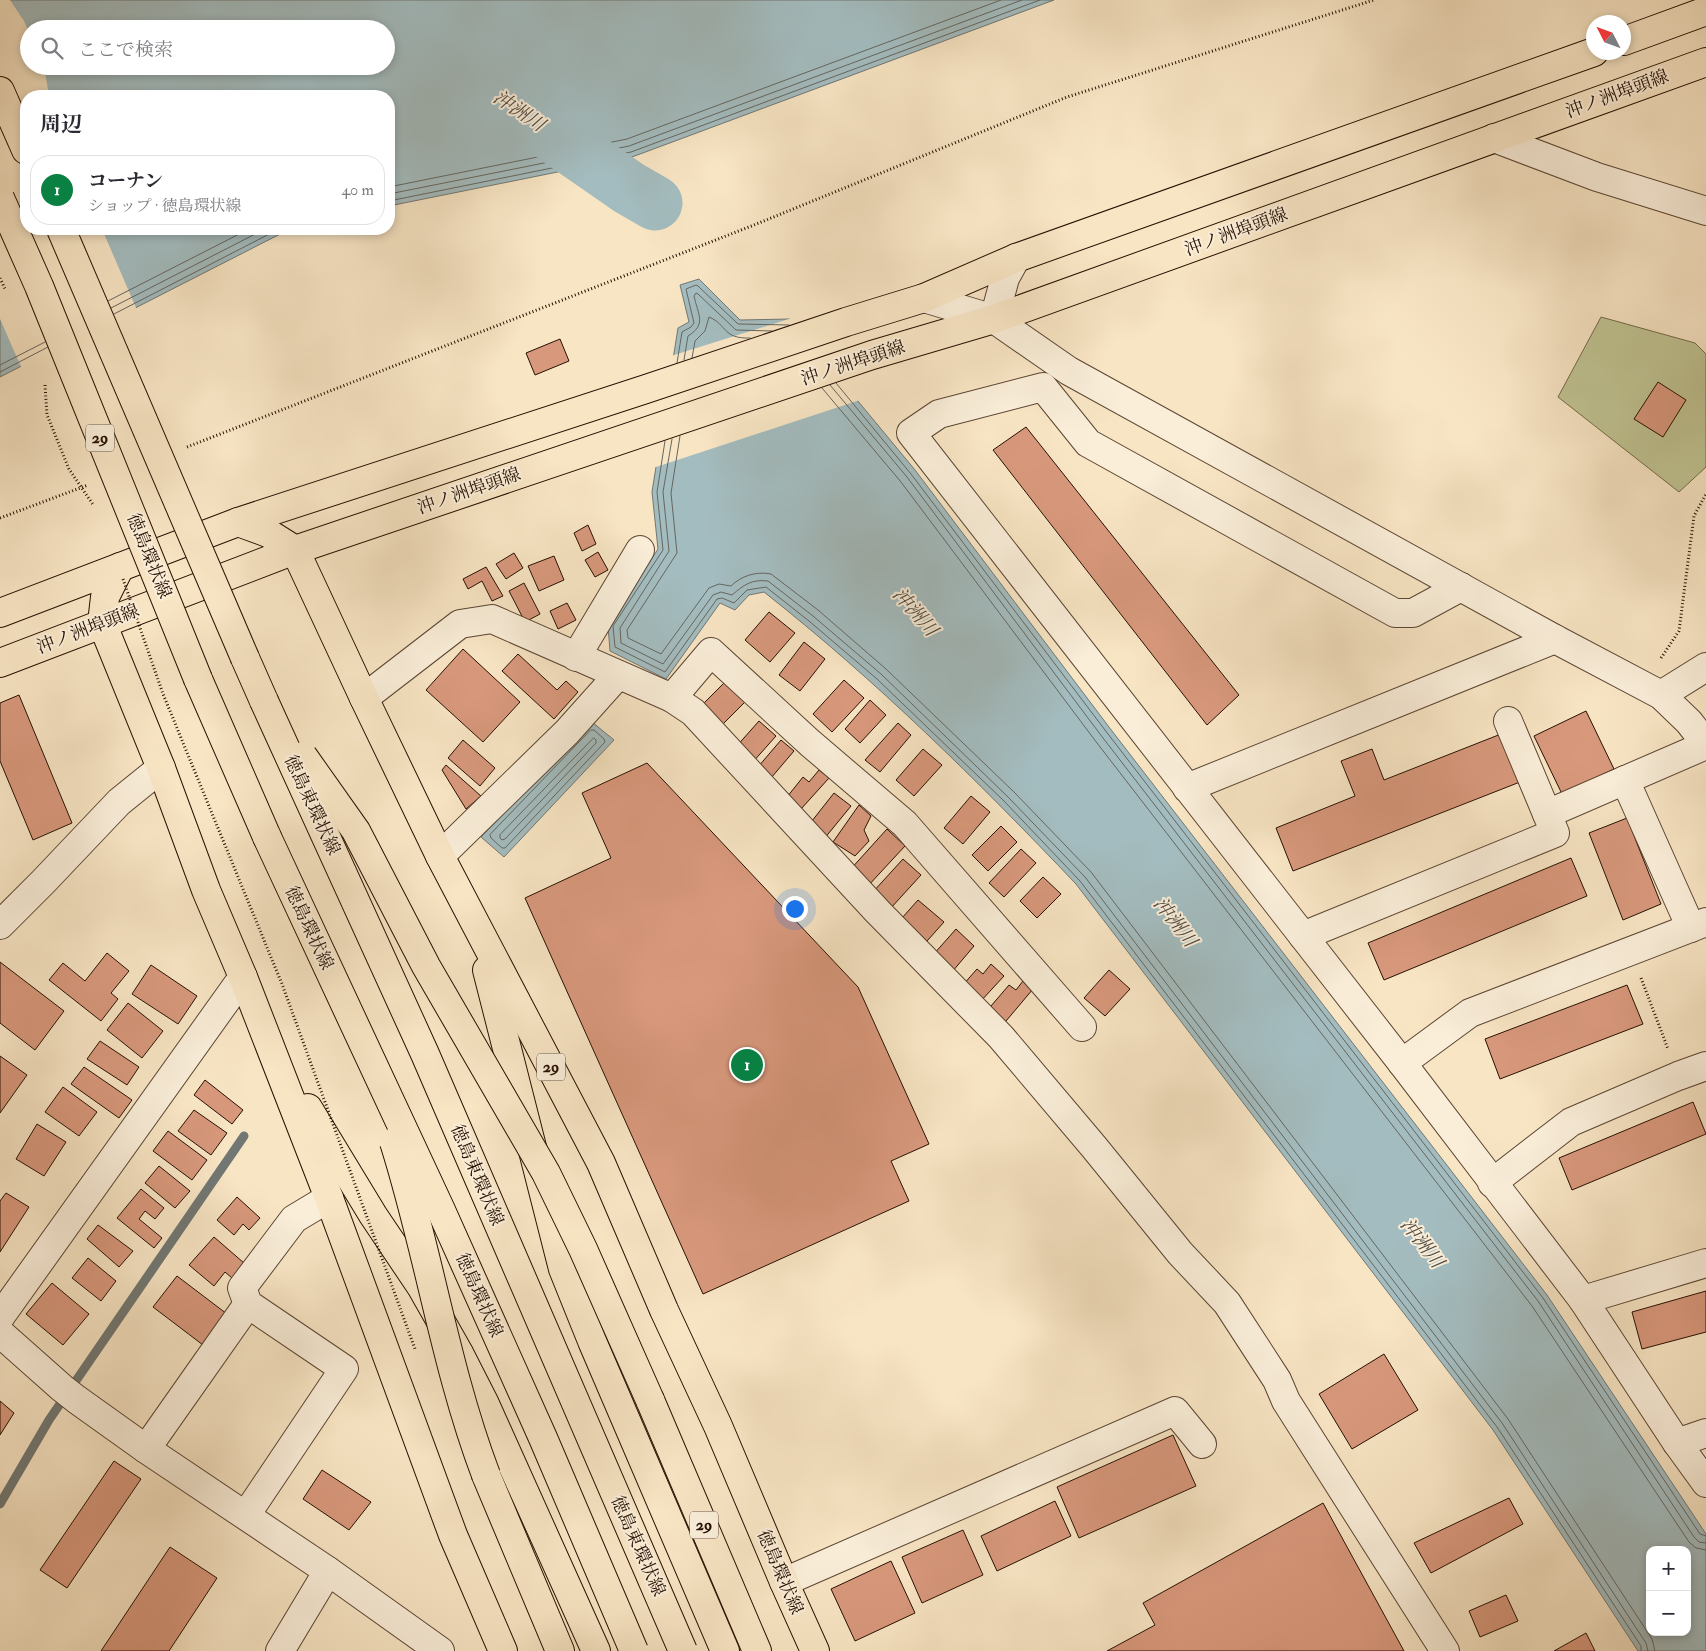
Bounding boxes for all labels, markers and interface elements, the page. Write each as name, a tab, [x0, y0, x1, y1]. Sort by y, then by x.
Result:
north arrow	[1586, 15, 1631, 60]
search box	[20, 20, 395, 75]
icon: search	[38, 34, 66, 62]
text: ここで検索	[78, 38, 173, 62]
street label: 沖ノ洲埠頭線	[1562, 65, 1672, 123]
water label: 沖洲川	[489, 85, 551, 138]
text: 周辺	[40, 111, 82, 138]
text: コーナン	[88, 169, 163, 193]
text: 1	[54, 180, 60, 200]
text: 40 m	[341, 180, 374, 200]
text: ショップ · 徳島環状線	[88, 196, 242, 216]
street label: 沖ノ洲埠頭線	[1181, 203, 1291, 261]
street label: 沖ノ洲埠頭線	[798, 335, 908, 391]
road number: 29	[86, 424, 114, 452]
street label: 沖ノ洲埠頭線	[414, 463, 524, 519]
street label: 徳島環状線	[121, 510, 177, 602]
water label: 沖洲川	[887, 583, 944, 643]
street label: 沖ノ洲埠頭線	[33, 599, 143, 659]
street label: 徳島東環状線	[279, 751, 345, 859]
street label: 徳島環状線	[280, 882, 338, 974]
water label: 沖洲川	[1148, 892, 1203, 953]
your location	[782, 896, 808, 922]
pin: 1	[731, 1046, 763, 1084]
road number: 29	[537, 1054, 565, 1080]
street label: 徳島東環状線	[445, 1121, 509, 1229]
water label: 沖洲川	[1395, 1213, 1450, 1274]
street label: 徳島環状線	[450, 1249, 508, 1341]
street label: 徳島東環状線	[606, 1492, 670, 1600]
road number: 29	[690, 1512, 718, 1538]
street label: 徳島環状線	[752, 1526, 808, 1618]
map controls	[1646, 1546, 1691, 1636]
button: +	[1646, 1546, 1691, 1591]
button: −	[1646, 1591, 1691, 1636]

